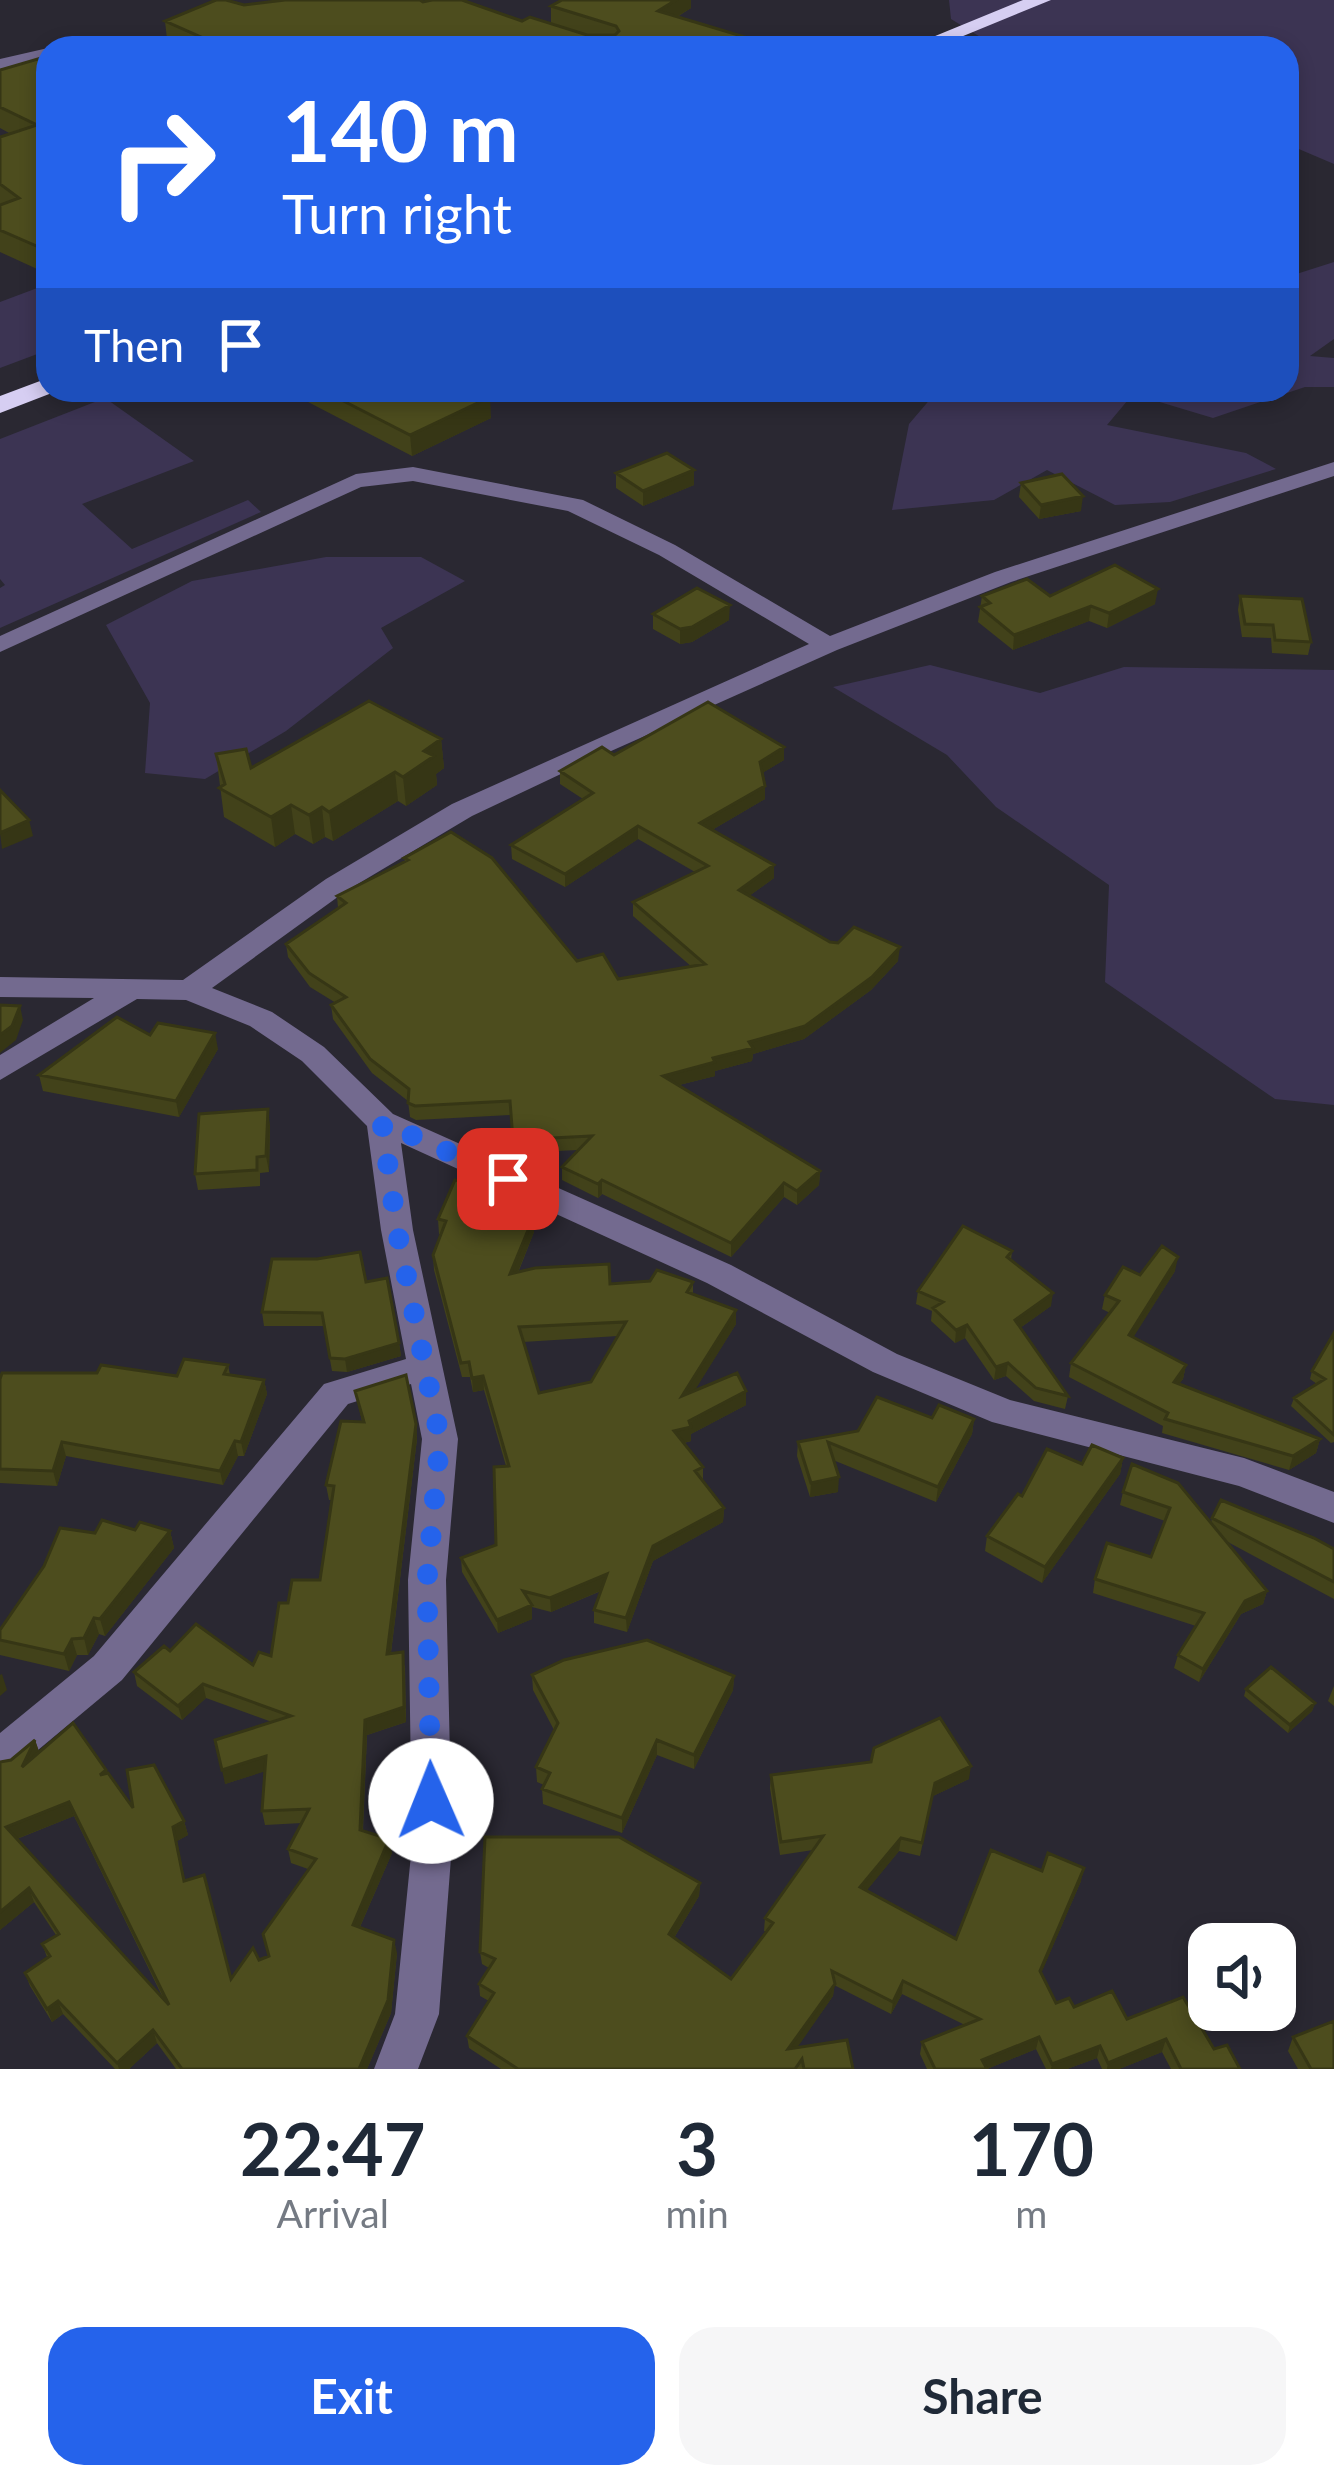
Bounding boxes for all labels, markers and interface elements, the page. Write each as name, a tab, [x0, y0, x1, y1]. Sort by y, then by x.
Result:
text: 140 m	[282, 79, 519, 180]
icon: right	[84, 84, 240, 240]
text: Turn right	[282, 181, 512, 246]
icon: arrive	[208, 312, 274, 378]
text: Then	[84, 318, 184, 372]
pin	[457, 1128, 559, 1230]
icon: arrive	[475, 1146, 541, 1212]
position arrow	[368, 1738, 494, 1864]
map controls	[1188, 1923, 1296, 2031]
button: sound	[1188, 1923, 1296, 2031]
text: 22:47	[240, 2105, 426, 2191]
text: 3	[676, 2105, 718, 2191]
text: 170	[969, 2105, 1094, 2191]
text: Arrival	[277, 2190, 389, 2236]
text: min	[666, 2190, 729, 2236]
text: m	[1015, 2190, 1047, 2236]
button: Exit	[48, 2327, 655, 2465]
button: Share	[679, 2327, 1286, 2465]

